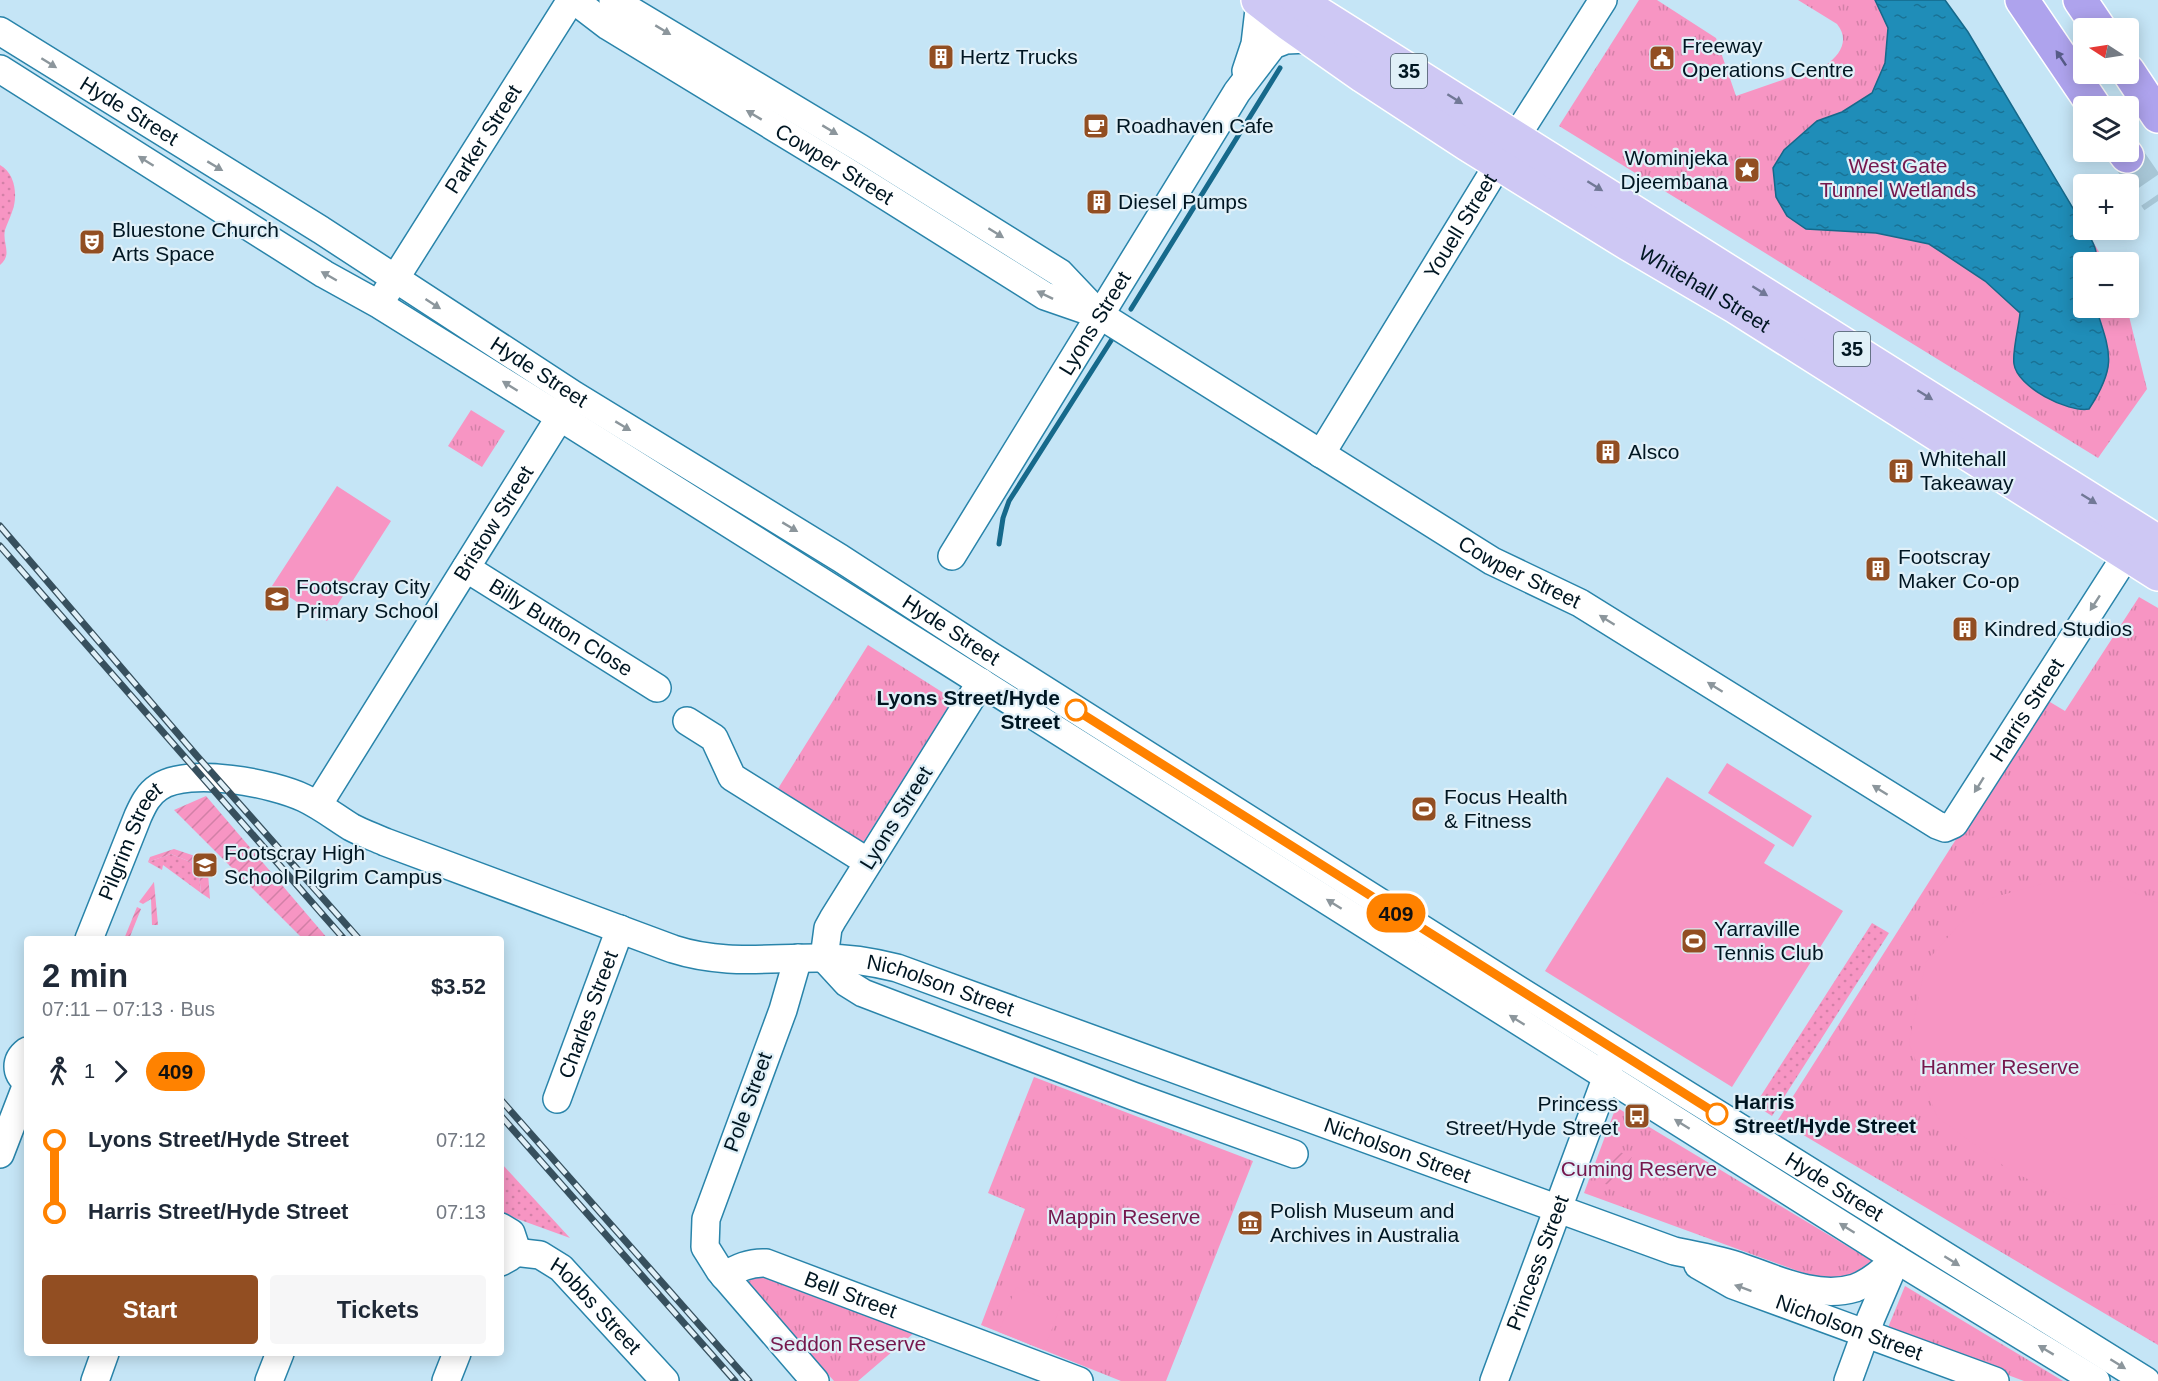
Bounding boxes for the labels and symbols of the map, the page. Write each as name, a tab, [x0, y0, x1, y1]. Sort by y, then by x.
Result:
north arrow	[2073, 18, 2139, 84]
one-way arrow	[655, 25, 672, 35]
place label: Freeway Operations Centre	[1682, 34, 1854, 81]
building icon: Hertz Trucks	[926, 42, 956, 72]
public building icon: Freeway Operations Centre	[1647, 43, 1677, 73]
place label: Hertz Trucks	[960, 45, 1078, 68]
one-way arrow	[2056, 50, 2067, 66]
road number: 35	[1391, 54, 1427, 88]
one-way arrow	[41, 57, 58, 68]
street label: Hyde Street	[76, 72, 183, 150]
street label: Parker Street	[440, 80, 526, 197]
one-way arrow	[1447, 93, 1463, 104]
one-way arrow	[746, 110, 762, 121]
cafe icon: Roadhaven Cafe	[1081, 111, 1111, 141]
place label: Roadhaven Cafe	[1116, 114, 1274, 137]
street label: Cowper Street	[771, 119, 898, 209]
one-way arrow	[822, 125, 839, 135]
place label: Wominjeka Djeembana	[1621, 146, 1728, 193]
park label: West Gate Tunnel Wetlands	[1820, 154, 1976, 201]
one-way arrow	[138, 155, 154, 166]
place icon: Wominjeka Djeembana	[1732, 155, 1762, 185]
one-way arrow	[207, 160, 223, 171]
street label: Youell Street	[1419, 169, 1501, 282]
one-way arrow	[1587, 181, 1603, 192]
building icon: Diesel Pumps	[1084, 187, 1114, 217]
place label: Diesel Pumps	[1118, 190, 1248, 213]
place label: Bluestone Church Arts Space	[112, 218, 279, 265]
theatre icon: Bluestone Church Arts Space	[77, 227, 107, 257]
one-way arrow	[988, 227, 1004, 238]
street label: Whitehall Street	[1635, 241, 1774, 337]
street label: Lyons Street	[1054, 267, 1135, 379]
one-way arrow	[320, 271, 337, 281]
one-way arrow	[1752, 285, 1768, 296]
one-way arrow	[1036, 290, 1053, 300]
one-way arrow	[424, 299, 441, 310]
street label: Hyde Street	[487, 332, 592, 412]
road number: 35	[1834, 332, 1870, 366]
one-way arrow	[502, 381, 518, 392]
one-way arrow	[1916, 389, 1933, 400]
one-way arrow	[615, 420, 632, 431]
building icon: Alsco	[1593, 437, 1623, 467]
place label: Alsco	[1628, 440, 1679, 463]
place label: Whitehall Takeaway	[1920, 447, 2014, 494]
building icon: Whitehall Takeaway	[1886, 456, 1916, 486]
street label: Bristow Street	[449, 461, 538, 585]
one-way arrow	[2081, 493, 2098, 504]
one-way arrow	[782, 522, 798, 533]
street label: Cowper Street	[1454, 531, 1585, 613]
place label: Footscray Maker Co-op	[1898, 545, 2019, 592]
building icon: Footscray Maker Co-op	[1863, 554, 1893, 584]
street label: Billy Button Close	[485, 574, 637, 681]
place label: Footscray City Primary School	[296, 575, 438, 622]
school or university icon: Footscray City Primary School	[262, 584, 292, 614]
street label: Hyde Street	[898, 590, 1004, 670]
one-way arrow	[2090, 595, 2101, 612]
one-way arrow	[1599, 614, 1615, 626]
building icon: Kindred Studios	[1950, 614, 1980, 644]
place label: Kindred Studios	[1984, 617, 2132, 640]
street label: Harris Street	[1985, 654, 2068, 766]
one-way arrow	[1707, 682, 1723, 693]
place label: Lyons Street/Hyde Street	[876, 686, 1060, 733]
marker: Lyons Street/Hyde Street	[1065, 699, 1087, 721]
street label: Lyons Street	[855, 762, 936, 873]
street label: Pilgrim Street	[94, 777, 166, 903]
one-way arrow	[1973, 777, 1985, 793]
place label: Focus Health & Fitness	[1444, 785, 1568, 832]
one-way arrow	[1872, 785, 1888, 796]
sports icon: Focus Health & Fitness	[1409, 794, 1439, 824]
place label: Footscray High School Pilgrim Campus	[224, 841, 442, 888]
school or university icon: Footscray High School Pilgrim Campus	[190, 850, 220, 880]
line badge: 409	[1362, 894, 1430, 932]
one-way arrow	[1326, 899, 1342, 910]
place label: Yarraville Tennis Club	[1714, 917, 1824, 964]
sports icon: Yarraville Tennis Club	[1679, 926, 1709, 956]
street label: Charles Street	[554, 947, 622, 1081]
street label: Nicholson Street	[865, 950, 1017, 1021]
one-way arrow	[1509, 1014, 1525, 1025]
street label: Pole Street	[719, 1049, 776, 1155]
park label: Hanmer Reserve	[1921, 1055, 2079, 1078]
place label: Harris Street/Hyde Street	[1734, 1090, 1916, 1137]
place label: Princess Street/Hyde Street	[1445, 1092, 1618, 1139]
bus stop icon: Princess Street/Hyde Street	[1622, 1101, 1652, 1131]
marker: Harris Street/Hyde Street	[1706, 1103, 1728, 1125]
street label: Nicholson Street	[1321, 1113, 1474, 1187]
one-way arrow	[1674, 1118, 1690, 1129]
street label: Hyde Street	[1781, 1147, 1888, 1225]
park label: Cuming Reserve	[1561, 1157, 1717, 1180]
street label: Princess Street	[1502, 1192, 1573, 1333]
place label: Polish Museum and Archives in Australia	[1270, 1199, 1459, 1246]
park label: Mappin Reserve	[1048, 1205, 1200, 1228]
museum icon: Polish Museum and Archives in Australia	[1235, 1208, 1265, 1238]
one-way arrow	[1839, 1222, 1855, 1233]
street label: Hobbs Street	[547, 1252, 646, 1358]
one-way arrow	[1944, 1255, 1960, 1267]
street label: Bell Street	[801, 1267, 900, 1322]
one-way arrow	[1734, 1283, 1752, 1293]
street label: Nicholson Street	[1773, 1290, 1926, 1364]
park label: Seddon Reserve	[770, 1332, 926, 1355]
one-way arrow	[2038, 1345, 2054, 1356]
one-way arrow	[2110, 1358, 2126, 1369]

